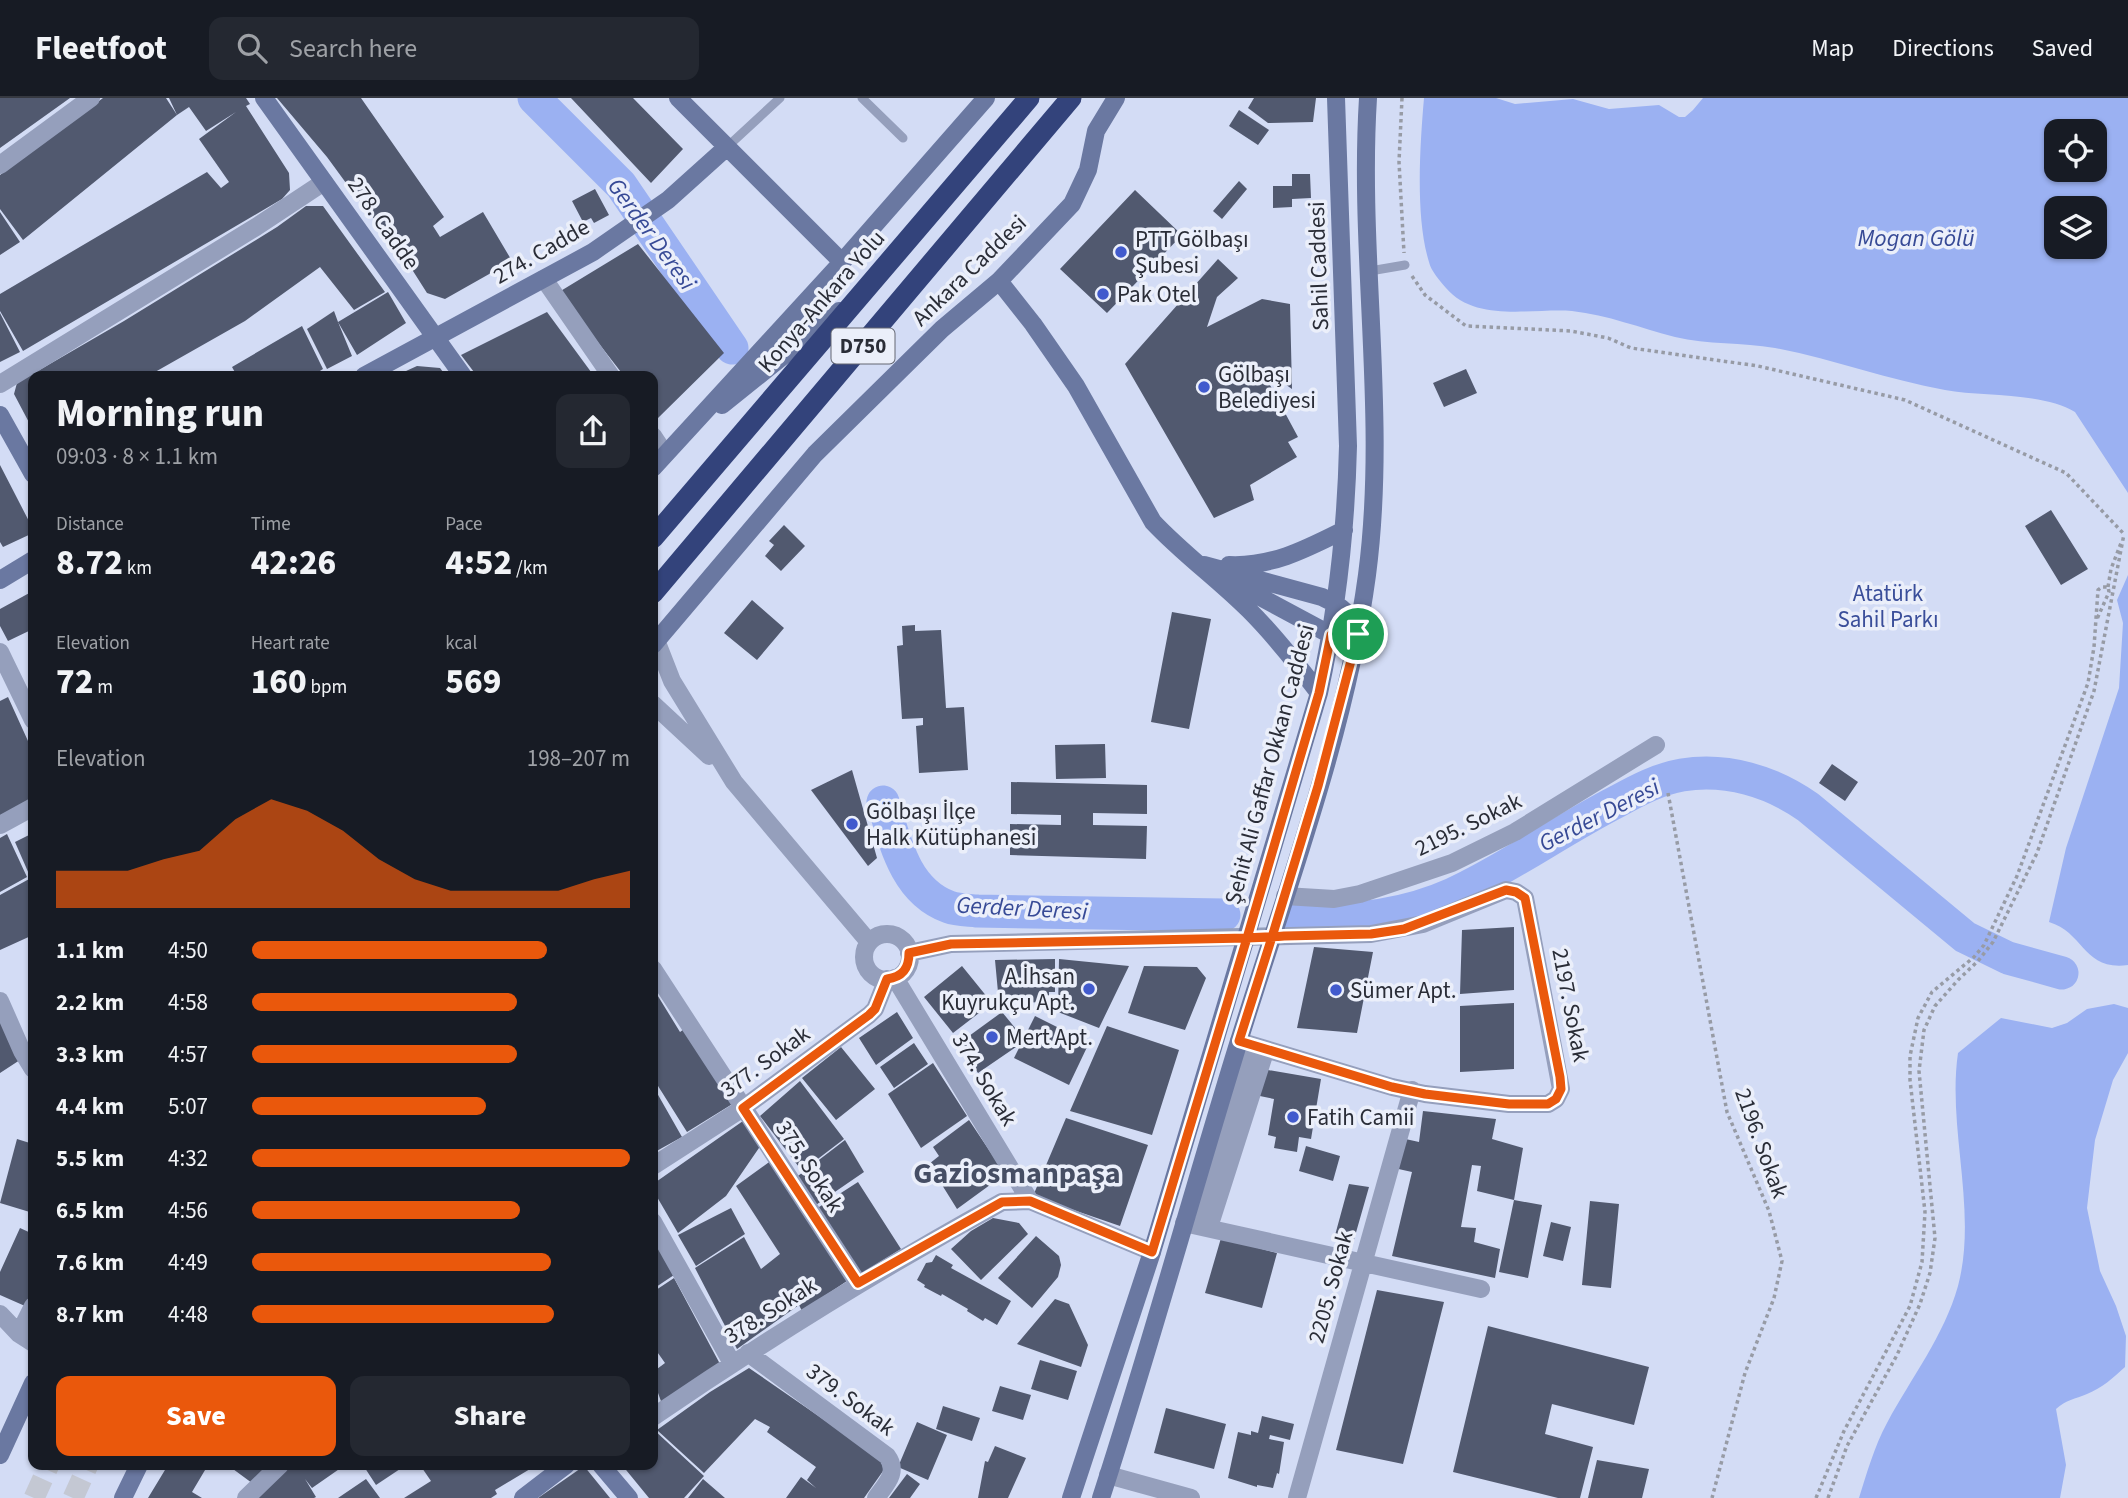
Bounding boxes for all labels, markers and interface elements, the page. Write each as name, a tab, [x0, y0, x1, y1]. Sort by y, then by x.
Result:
search box	[209, 17, 699, 80]
text: Fleetfoot	[35, 25, 167, 72]
icon: search	[233, 29, 271, 67]
text: Search here	[289, 30, 417, 67]
text: Map	[1811, 31, 1854, 66]
text: Directions	[1892, 31, 1994, 66]
text: Saved	[2032, 31, 2093, 66]
map controls	[2044, 119, 2107, 259]
button: locate	[2044, 119, 2107, 182]
street label: 278. Cadde	[340, 170, 428, 276]
water label: Gerder Deresi	[599, 171, 705, 298]
button: layers	[2044, 196, 2107, 259]
street label: Sahil Caddesi	[1300, 201, 1337, 331]
street label: Ankara Caddesi	[905, 207, 1034, 334]
street label: 274. Cadde	[487, 211, 596, 292]
water label: Mogan Gölü	[1857, 221, 1975, 256]
street label: Konya-Ankara Yolu	[750, 223, 893, 380]
place label: PTT Gölbaşı Şubesi	[1135, 223, 1249, 282]
marker: PTT Gölbaşı Şubesi	[1113, 244, 1129, 260]
place label: Pak Otel	[1117, 278, 1197, 311]
marker: Pak Otel	[1095, 286, 1111, 302]
road number: D750	[832, 328, 894, 364]
place label: Gölbaşı Belediyesi	[1218, 358, 1316, 417]
marker: Gölbaşı Belediyesi	[1196, 379, 1212, 395]
text: Morning run	[56, 387, 264, 441]
button: share	[556, 394, 630, 468]
text: 09:03 · 8 × 1.1 km	[56, 440, 218, 473]
text: Distance	[56, 511, 124, 538]
text: Time	[251, 511, 291, 538]
text: Pace	[445, 511, 483, 538]
text: 8.72	[56, 538, 123, 588]
text: 42:26	[251, 538, 336, 588]
text: 4:52	[445, 538, 512, 588]
text: km	[123, 555, 152, 582]
text: /km	[512, 555, 548, 582]
park label: Atatürk Sahil Parkı	[1837, 577, 1939, 636]
pin	[1328, 604, 1388, 664]
icon: arrive	[1339, 615, 1377, 653]
street label: Şehit Ali Gaffar Okkan Caddesi	[1216, 620, 1323, 908]
text: Elevation	[56, 630, 130, 657]
text: Heart rate	[251, 630, 330, 657]
text: kcal	[445, 630, 477, 657]
text: 72	[56, 657, 93, 707]
text: 160	[251, 657, 307, 707]
text: 569	[445, 657, 501, 707]
text: m	[93, 674, 113, 701]
text: bpm	[307, 674, 347, 701]
text: Elevation	[56, 742, 146, 775]
text: 198–207 m	[527, 742, 630, 775]
water label: Gerder Deresi	[1533, 770, 1666, 861]
street label: 2195. Sokak	[1409, 784, 1528, 864]
place label: Gölbaşı İlçe Halk Kütüphanesi	[866, 795, 1036, 854]
marker: Gölbaşı İlçe Halk Kütüphanesi	[844, 816, 860, 832]
water label: Gerder Deresi	[955, 888, 1089, 929]
text: 1.1 km	[56, 934, 124, 967]
text: 4:50	[168, 934, 208, 967]
street label: 2197. Sokak	[1543, 946, 1598, 1065]
place label: A.İhsan Kuyrukçu Apt.	[941, 960, 1075, 1019]
place label: Sümer Apt.	[1350, 974, 1456, 1007]
marker: A.İhsan Kuyrukçu Apt.	[1081, 981, 1097, 997]
marker: Sümer Apt.	[1328, 982, 1344, 998]
text: 2.2 km	[56, 986, 124, 1019]
text: 4:58	[168, 986, 208, 1019]
street label: 377. Sokak	[714, 1017, 817, 1105]
place label: Mert Apt.	[1006, 1021, 1093, 1054]
street label: 374. Sokak	[944, 1026, 1026, 1133]
marker: Mert Apt.	[984, 1029, 1000, 1045]
text: 3.3 km	[56, 1038, 124, 1071]
text: 4:57	[168, 1038, 208, 1071]
street label: 2196. Sokak	[1726, 1084, 1797, 1203]
text: 4.4 km	[56, 1090, 124, 1123]
text: 5:07	[168, 1090, 208, 1123]
place label: Fatih Camii	[1307, 1101, 1415, 1134]
marker: Fatih Camii	[1285, 1109, 1301, 1125]
street label: 375. Sokak	[768, 1114, 852, 1219]
text: 5.5 km	[56, 1142, 124, 1175]
text: 4:32	[168, 1142, 208, 1175]
district label: Gaziosmanpaşa	[913, 1152, 1121, 1195]
text: 6.5 km	[56, 1194, 124, 1227]
text: 4:56	[168, 1194, 208, 1227]
street label: 2205. Sokak	[1300, 1227, 1361, 1347]
text: 7.6 km	[56, 1246, 124, 1279]
text: 4:49	[168, 1246, 208, 1279]
street label: 378. Sokak	[718, 1269, 823, 1352]
text: 8.7 km	[56, 1298, 124, 1331]
text: 4:48	[168, 1298, 208, 1331]
street label: 379. Sokak	[799, 1355, 902, 1444]
button: Save	[56, 1376, 336, 1456]
button: Share	[350, 1376, 630, 1456]

